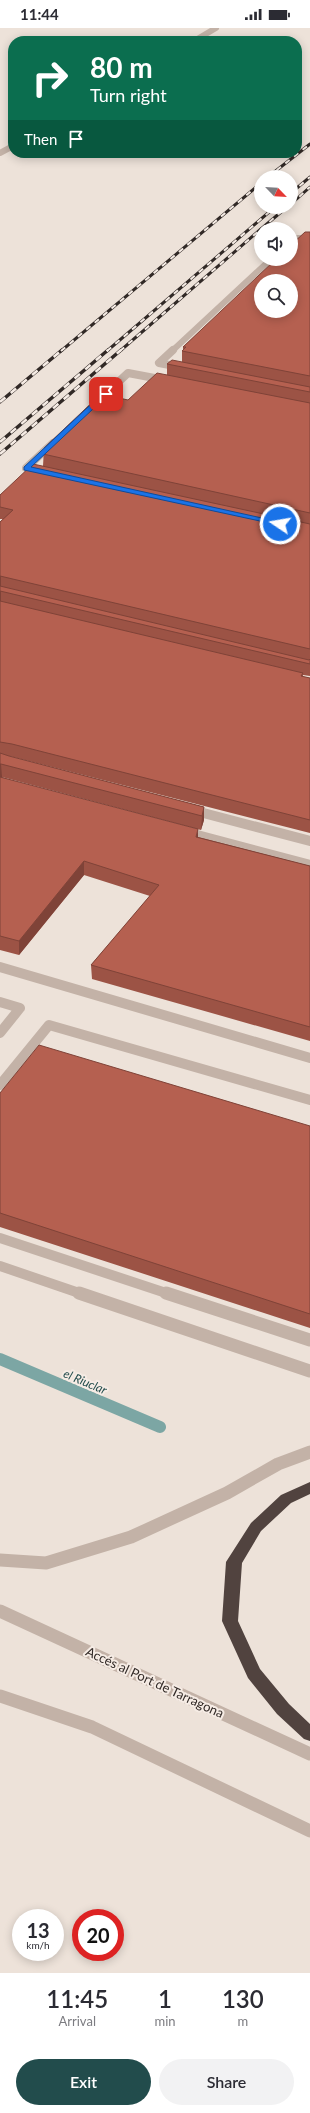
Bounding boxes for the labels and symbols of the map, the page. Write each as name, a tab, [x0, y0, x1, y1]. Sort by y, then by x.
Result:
north arrow	[254, 170, 298, 214]
pin	[89, 377, 123, 411]
position arrow	[259, 503, 301, 545]
water label: el Riuclar	[61, 1366, 110, 1398]
street label: Accés al Port de Tarragona	[83, 1643, 227, 1721]
speed limit sign: 20	[72, 1909, 124, 1961]

